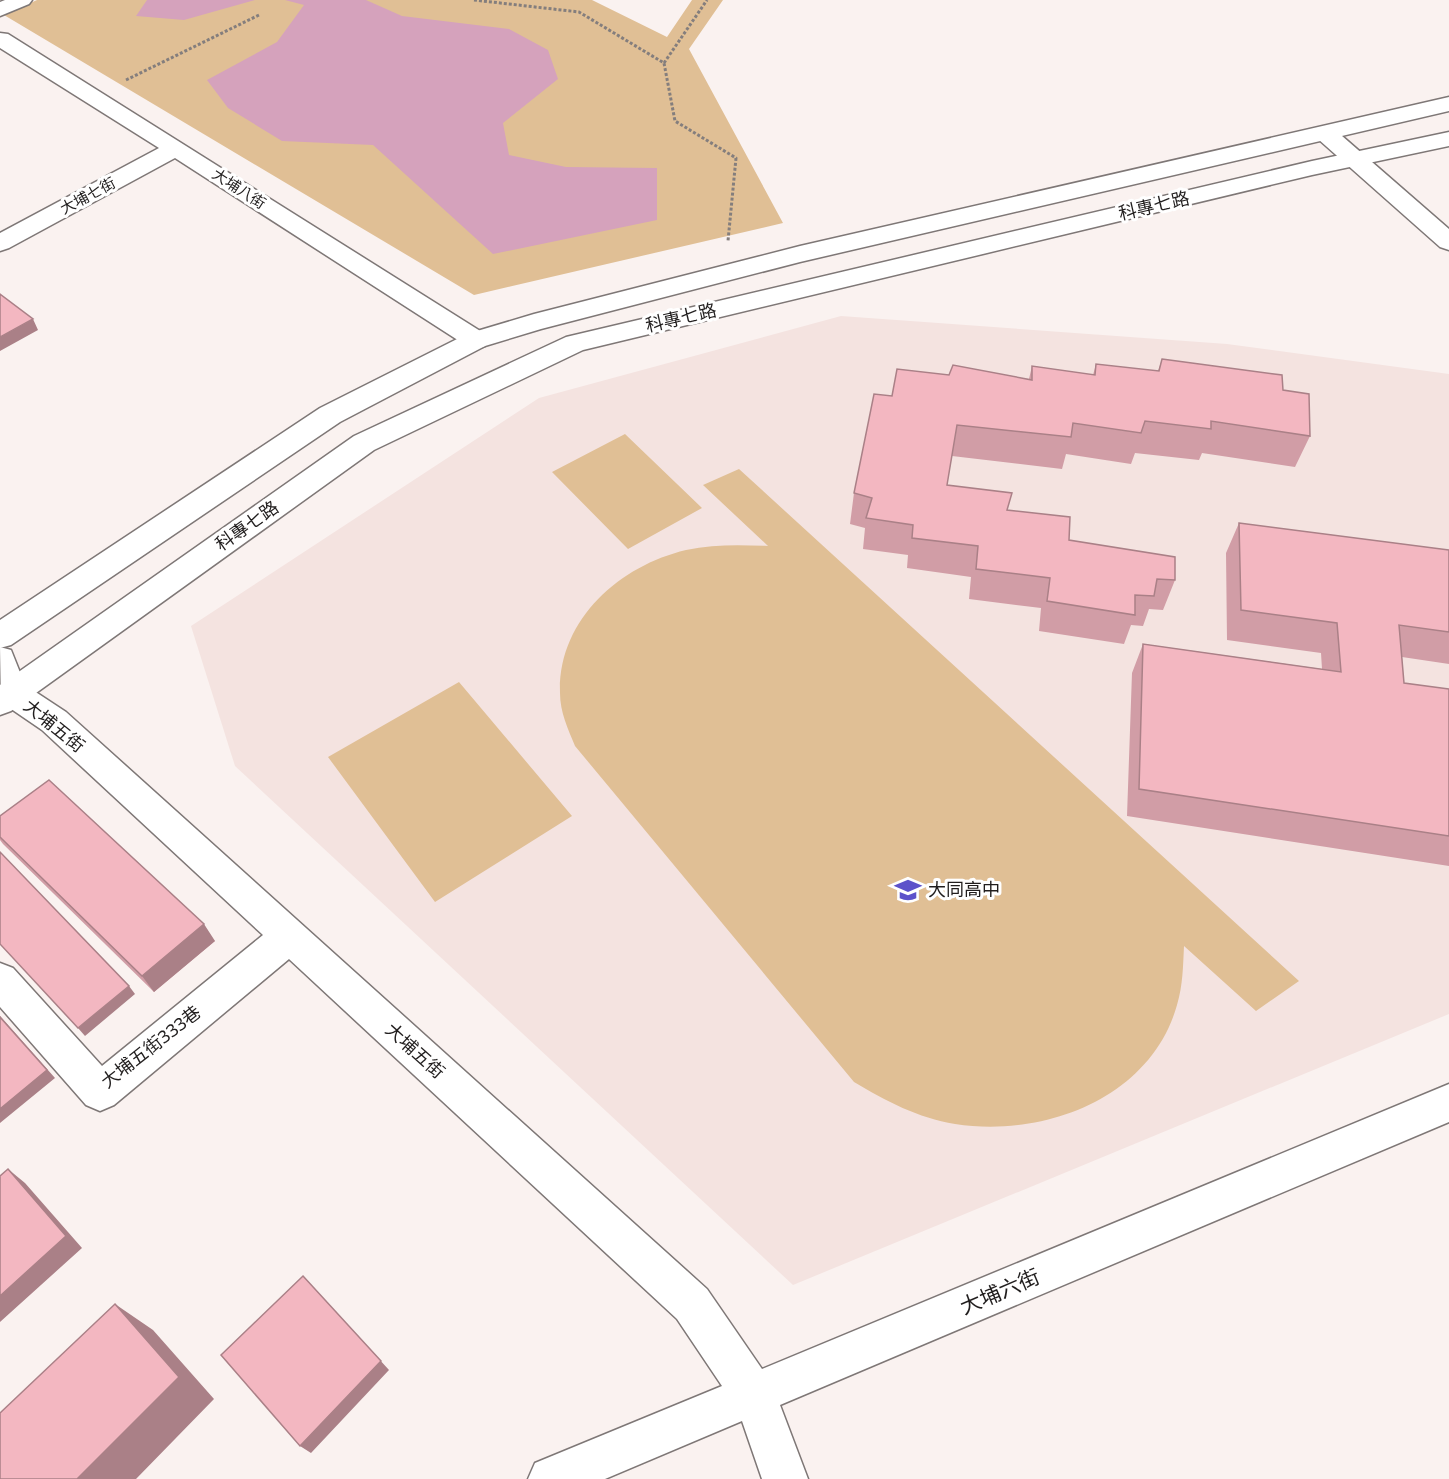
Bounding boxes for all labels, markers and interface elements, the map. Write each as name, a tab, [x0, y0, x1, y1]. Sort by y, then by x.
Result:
street label: 大埔八街	[209, 164, 270, 212]
street label: 大埔七街	[57, 173, 118, 217]
street label: 科專七路	[1116, 186, 1191, 224]
street label: 科專七路	[643, 298, 718, 336]
street label: 科專七路	[211, 496, 282, 555]
street label: 大埔五街	[20, 694, 90, 756]
school or university icon: 大同高中	[893, 875, 923, 905]
place label: 大同高中	[928, 878, 1000, 900]
street label: 大埔五街333巷	[96, 1000, 205, 1092]
street label: 大埔五街	[382, 1018, 450, 1083]
street label: 大埔六街	[956, 1263, 1043, 1319]

